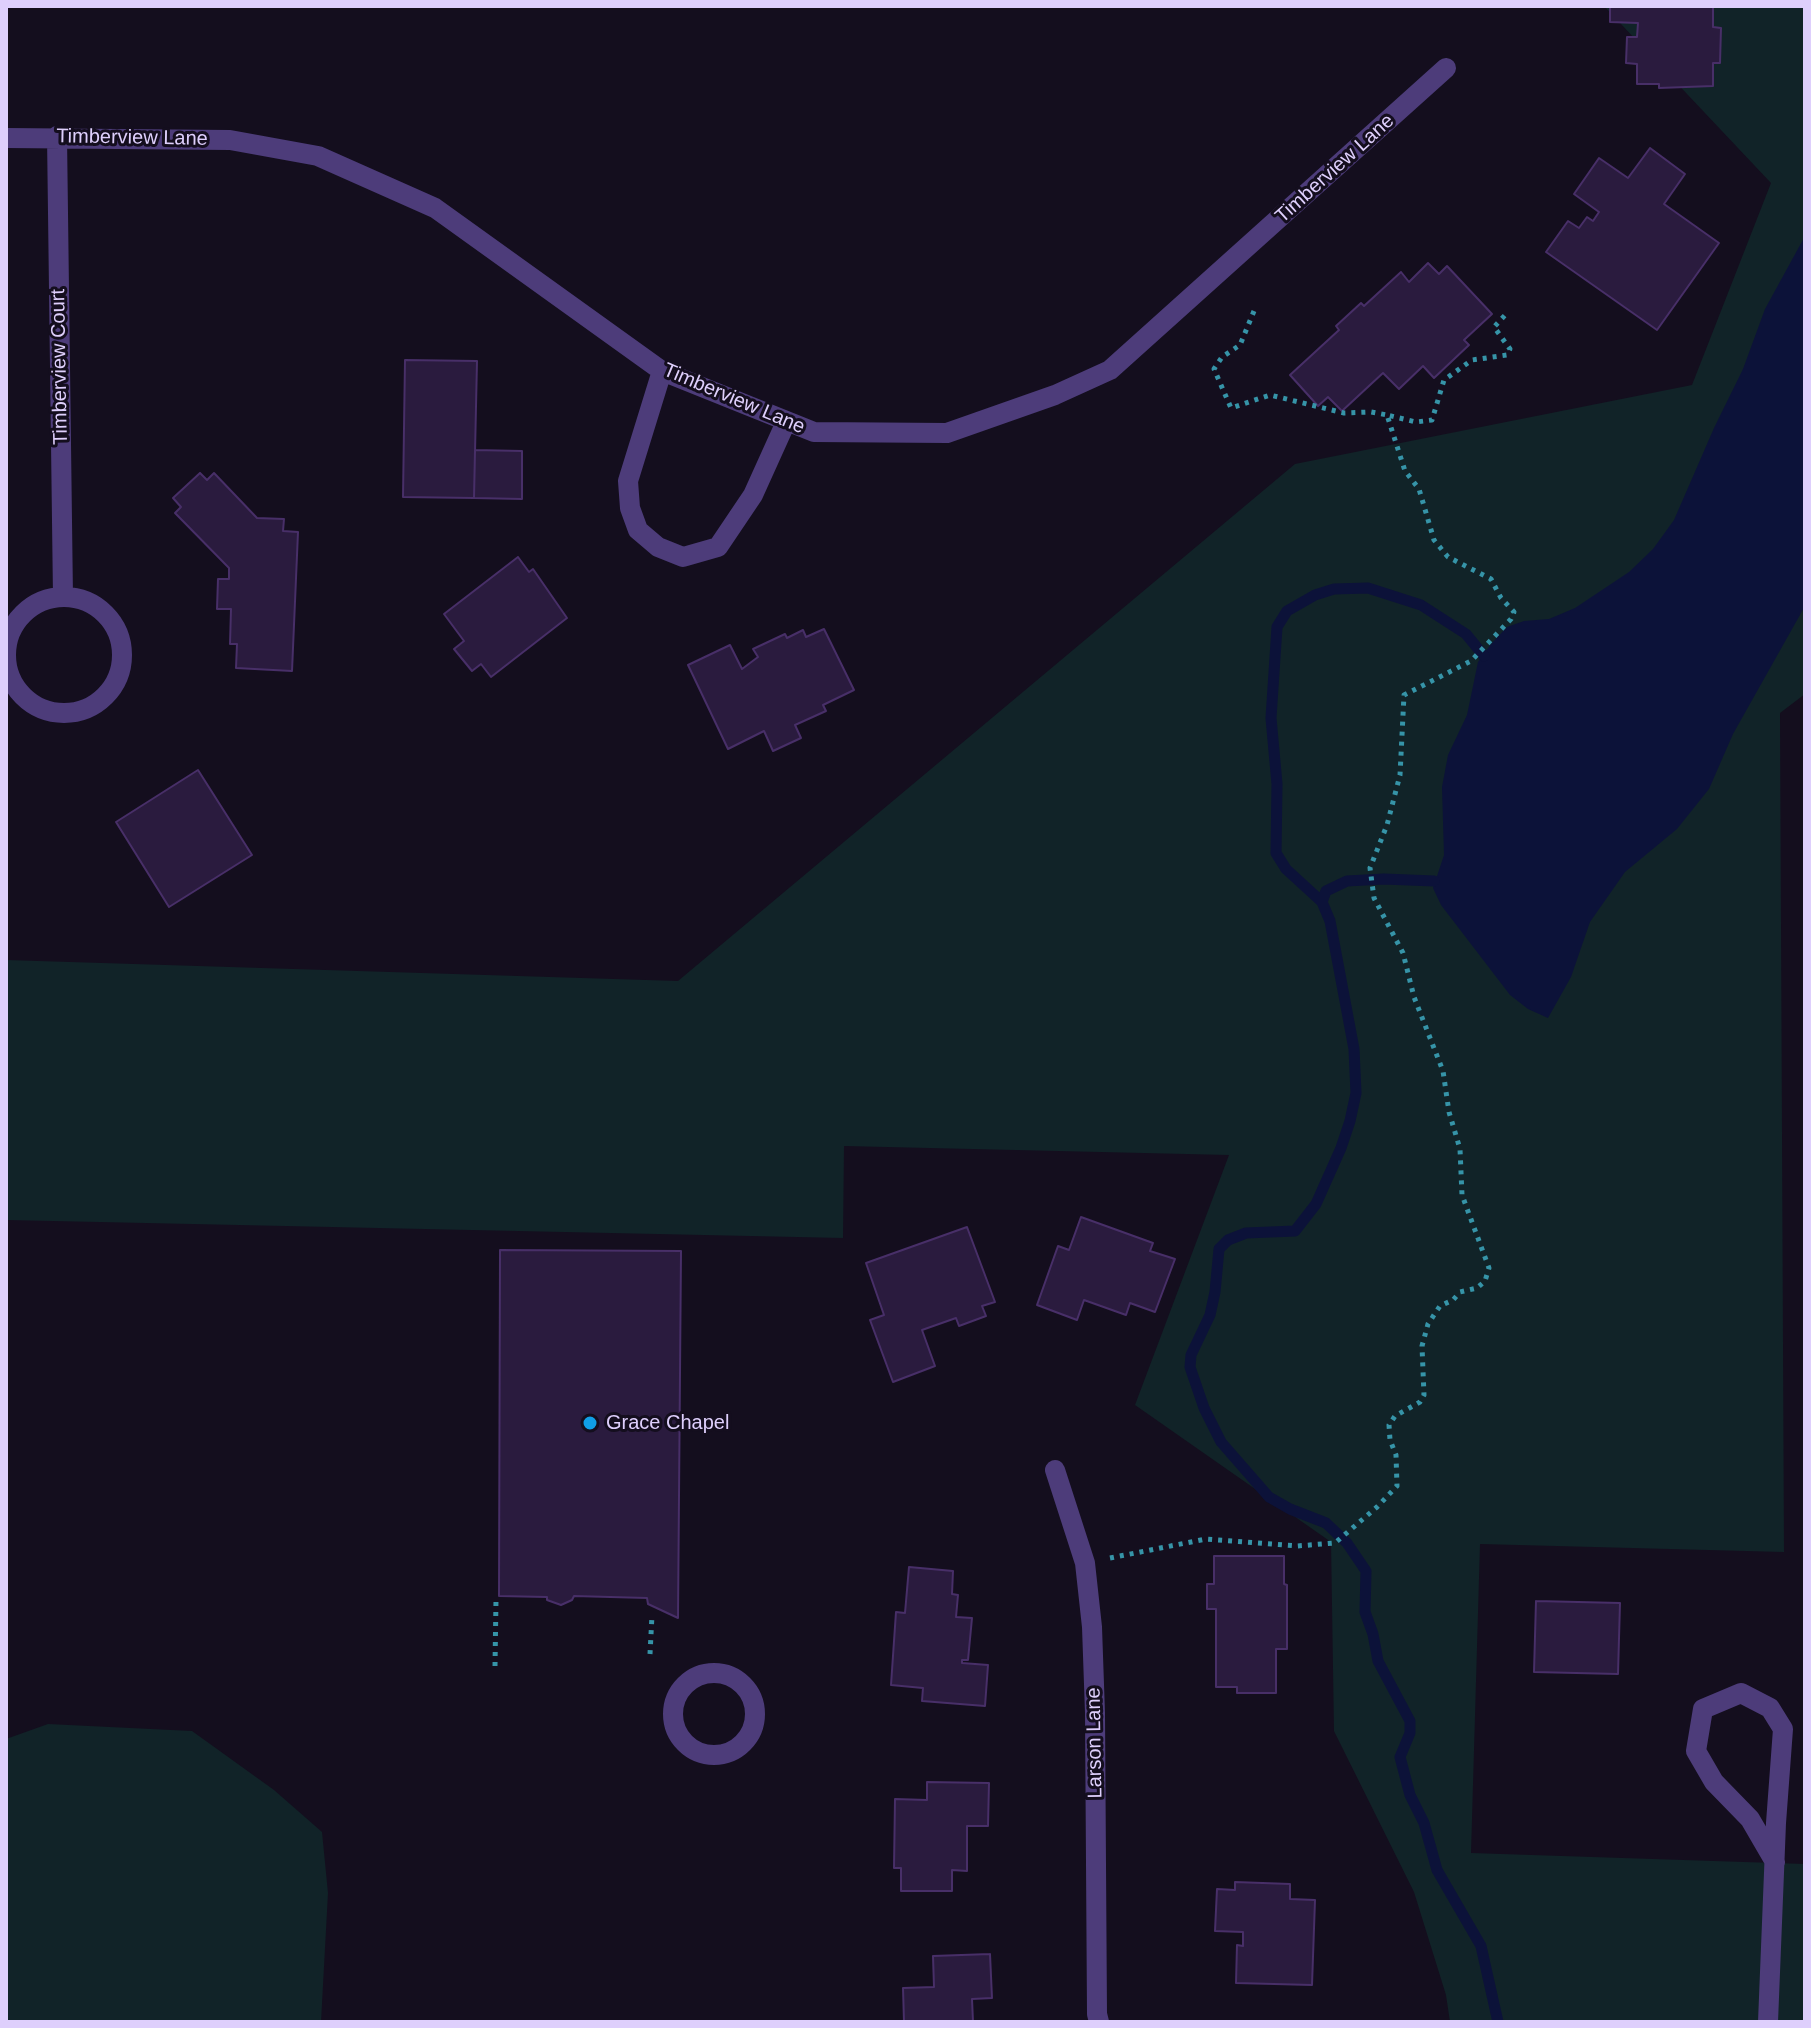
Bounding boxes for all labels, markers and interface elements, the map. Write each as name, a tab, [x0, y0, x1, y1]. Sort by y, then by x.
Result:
street label: Timberview Lane	[1271, 109, 1399, 229]
street label: Timberview Lane	[56, 125, 208, 151]
street label: Timberview Court	[47, 289, 73, 445]
street label: Timberview Lane	[660, 358, 808, 440]
place label: Grace Chapel	[606, 1411, 729, 1435]
marker: Grace Chapel	[581, 1414, 599, 1432]
street label: Larson Lane	[1082, 1687, 1108, 1799]

